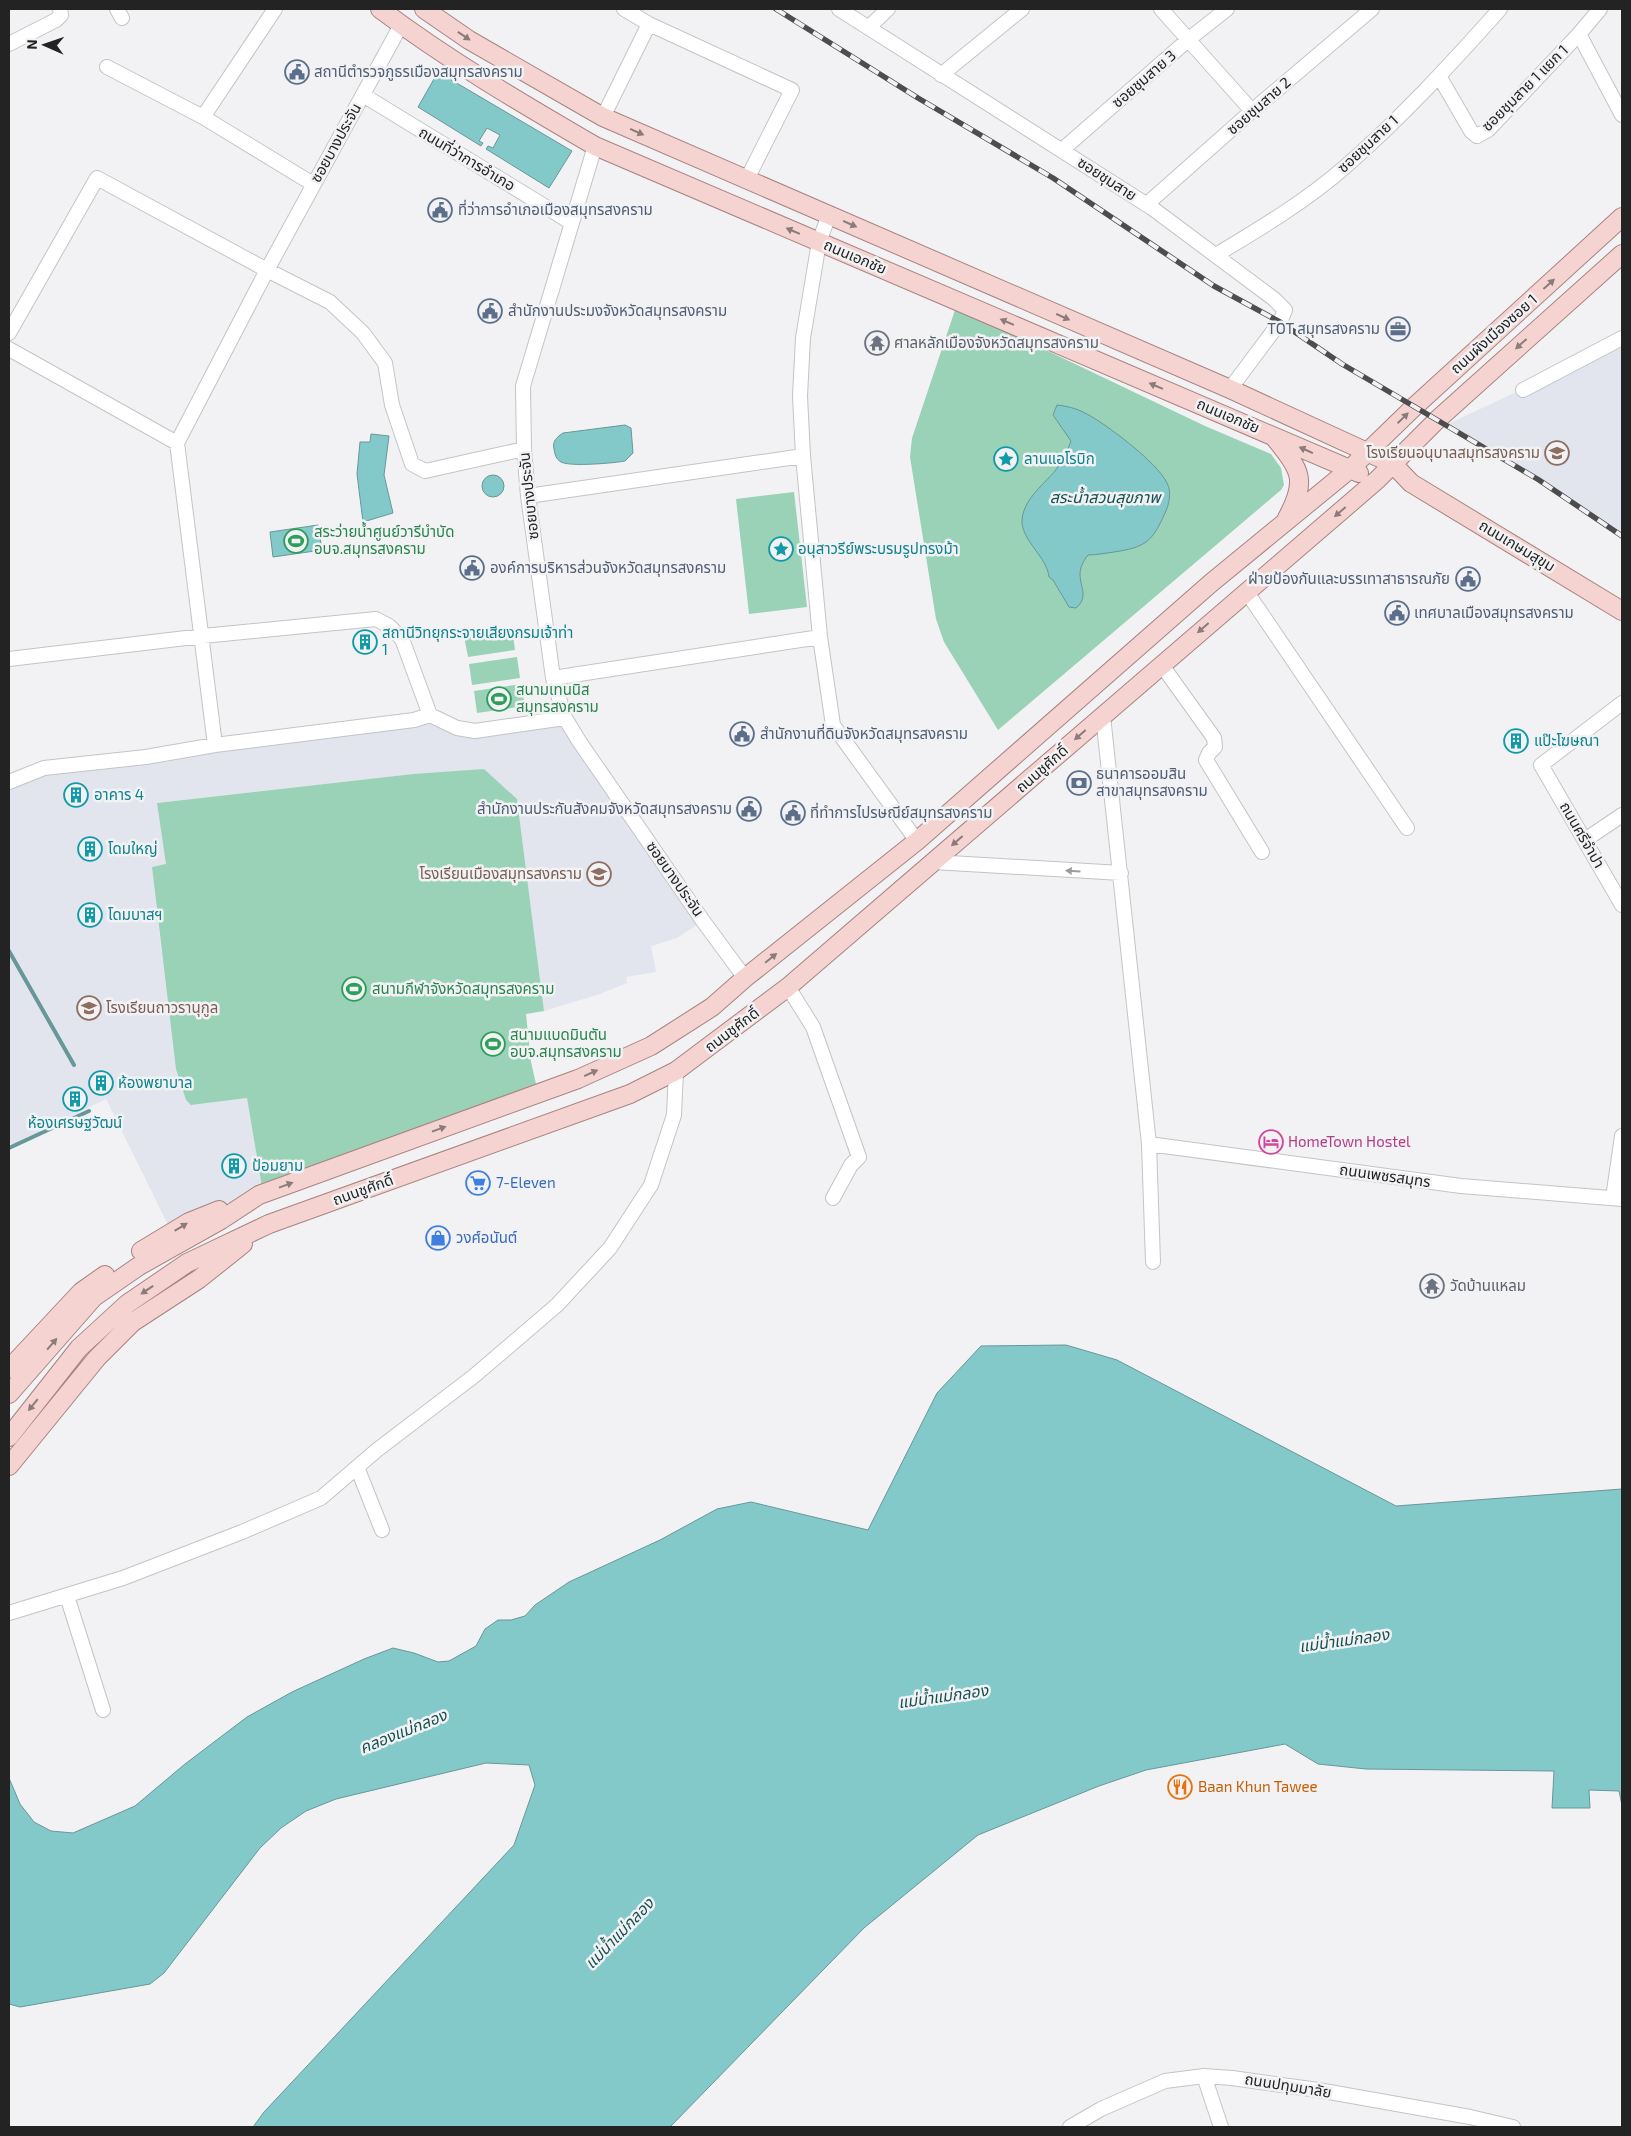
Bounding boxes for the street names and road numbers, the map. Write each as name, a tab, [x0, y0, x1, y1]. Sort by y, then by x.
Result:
street label: ซอยชุมสาย 1 แยก 1	[1477, 40, 1572, 135]
street label: ซอยชุมสาย 3	[1108, 46, 1180, 112]
street label: ซอยชุมสาย 2	[1223, 73, 1295, 139]
street label: ซอยบางประจัน	[306, 100, 364, 185]
street label: ซอยชุมสาย 1	[1333, 111, 1402, 177]
street label: ถนนที่ว่าการอำเภอ	[416, 121, 519, 194]
street label: ซอยชุมสาย	[1074, 152, 1141, 205]
street label: ถนนเอกชัย	[821, 235, 889, 277]
street label: ถนนผังเมืองซอย 1	[1446, 290, 1540, 377]
street label: ถนนเอกชัย	[1194, 394, 1262, 436]
street label: ซอยบางประจัน	[514, 452, 542, 541]
street label: ถนนเกษมสุขุม	[1476, 515, 1559, 576]
street label: ถนนชูศักดิ์	[1012, 741, 1072, 797]
street label: ถนนศรีจำปา	[1557, 798, 1609, 871]
street label: ซอยบางประจัน	[643, 837, 708, 920]
street label: ถนนชูศักดิ์	[701, 1003, 763, 1056]
street label: ถนนเพชรสมุทร	[1338, 1160, 1432, 1191]
street label: ถนนชูศักดิ์	[330, 1170, 396, 1209]
street label: ถนนปทุมมาลัย	[1243, 2069, 1333, 2102]

